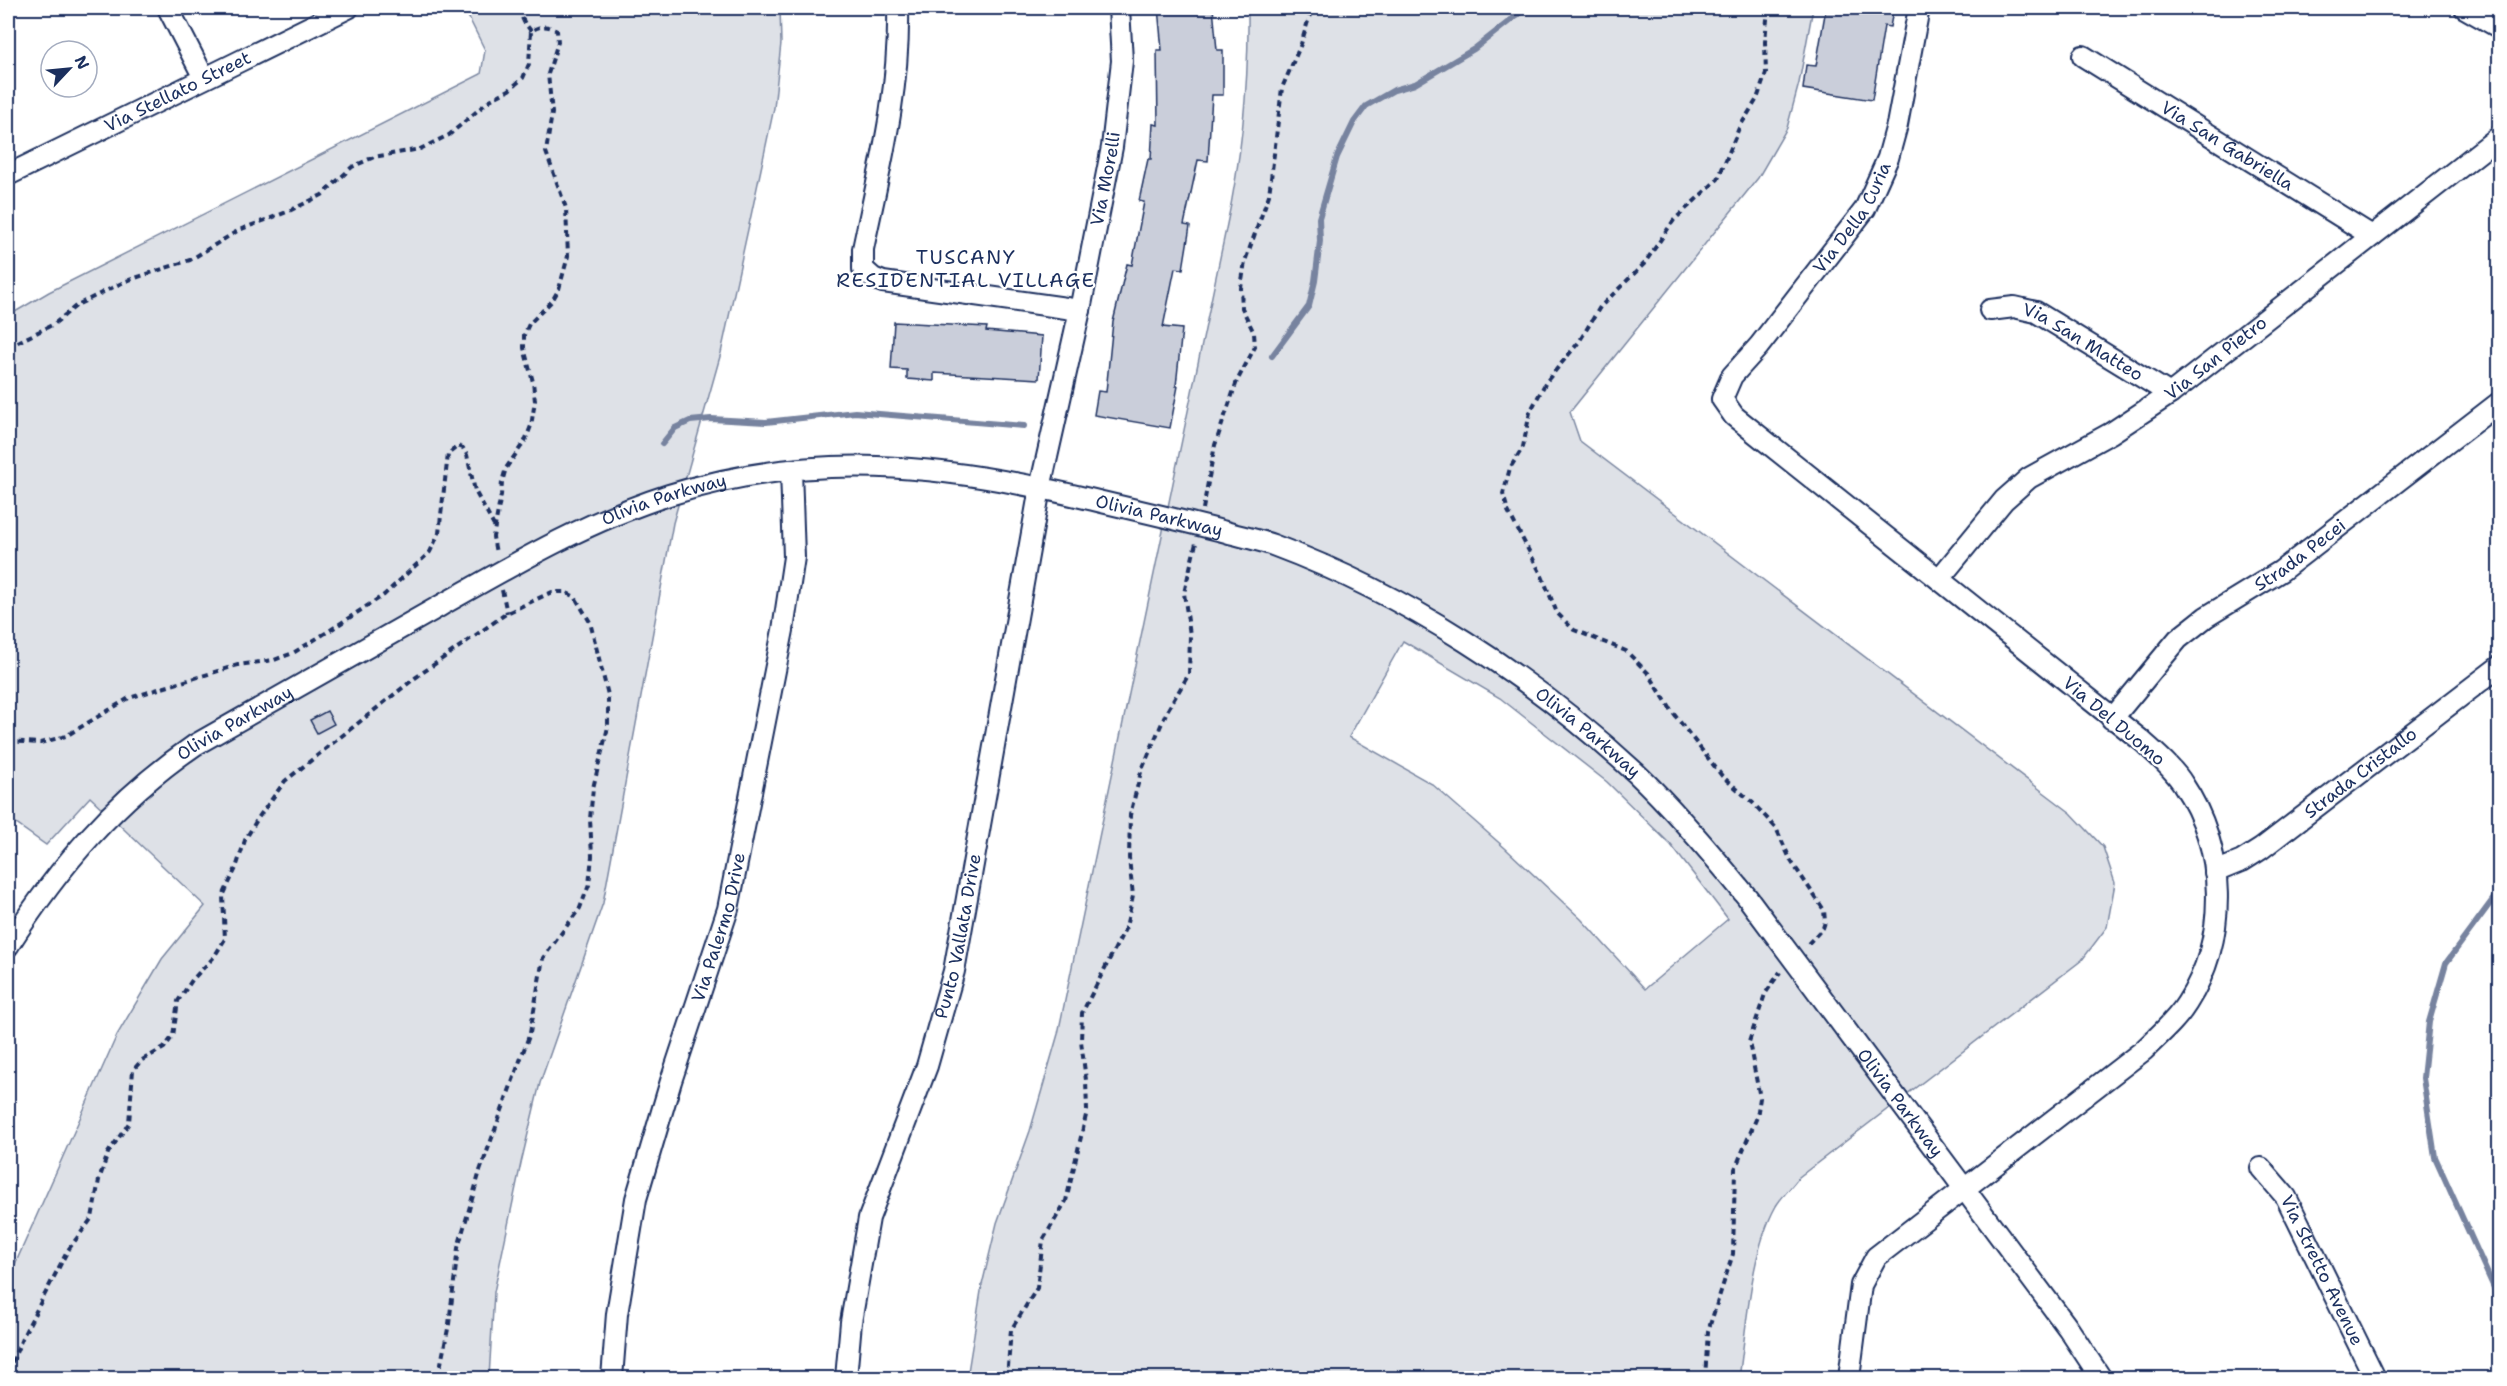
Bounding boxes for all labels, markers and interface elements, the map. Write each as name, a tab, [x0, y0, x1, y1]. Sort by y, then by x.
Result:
north arrow	[39, 39, 99, 99]
street label: Via Stellato Street	[100, 45, 255, 138]
text: N	[70, 52, 94, 73]
street label: Via San Gabriella	[2156, 95, 2298, 196]
street label: Via Morelli	[1085, 130, 1126, 228]
street label: Via Della Curia	[1808, 158, 1897, 278]
district label: TUSCANY RESIDENTIAL VILLAGE	[836, 244, 1096, 293]
street label: Via San Matteo	[2021, 297, 2148, 387]
street label: Via San Pietro	[2160, 311, 2272, 406]
street label: Olivia Parkway	[598, 468, 729, 531]
street label: Olivia Parkway	[1093, 489, 1225, 543]
street label: Strada Pecei	[2250, 513, 2351, 597]
street label: Via Del Duomo	[2058, 671, 2170, 771]
street label: Olivia Parkway	[172, 680, 297, 766]
street label: Olivia Parkway	[1530, 682, 1646, 783]
street label: Strada Cristallo	[2299, 722, 2422, 824]
street label: Via Palermo Drive	[686, 850, 751, 1005]
street label: Punto Vallata Drive	[929, 852, 987, 1022]
street label: Olivia Parkway	[1852, 1043, 1949, 1162]
street label: Via Stretto Avenue	[2275, 1191, 2369, 1350]

